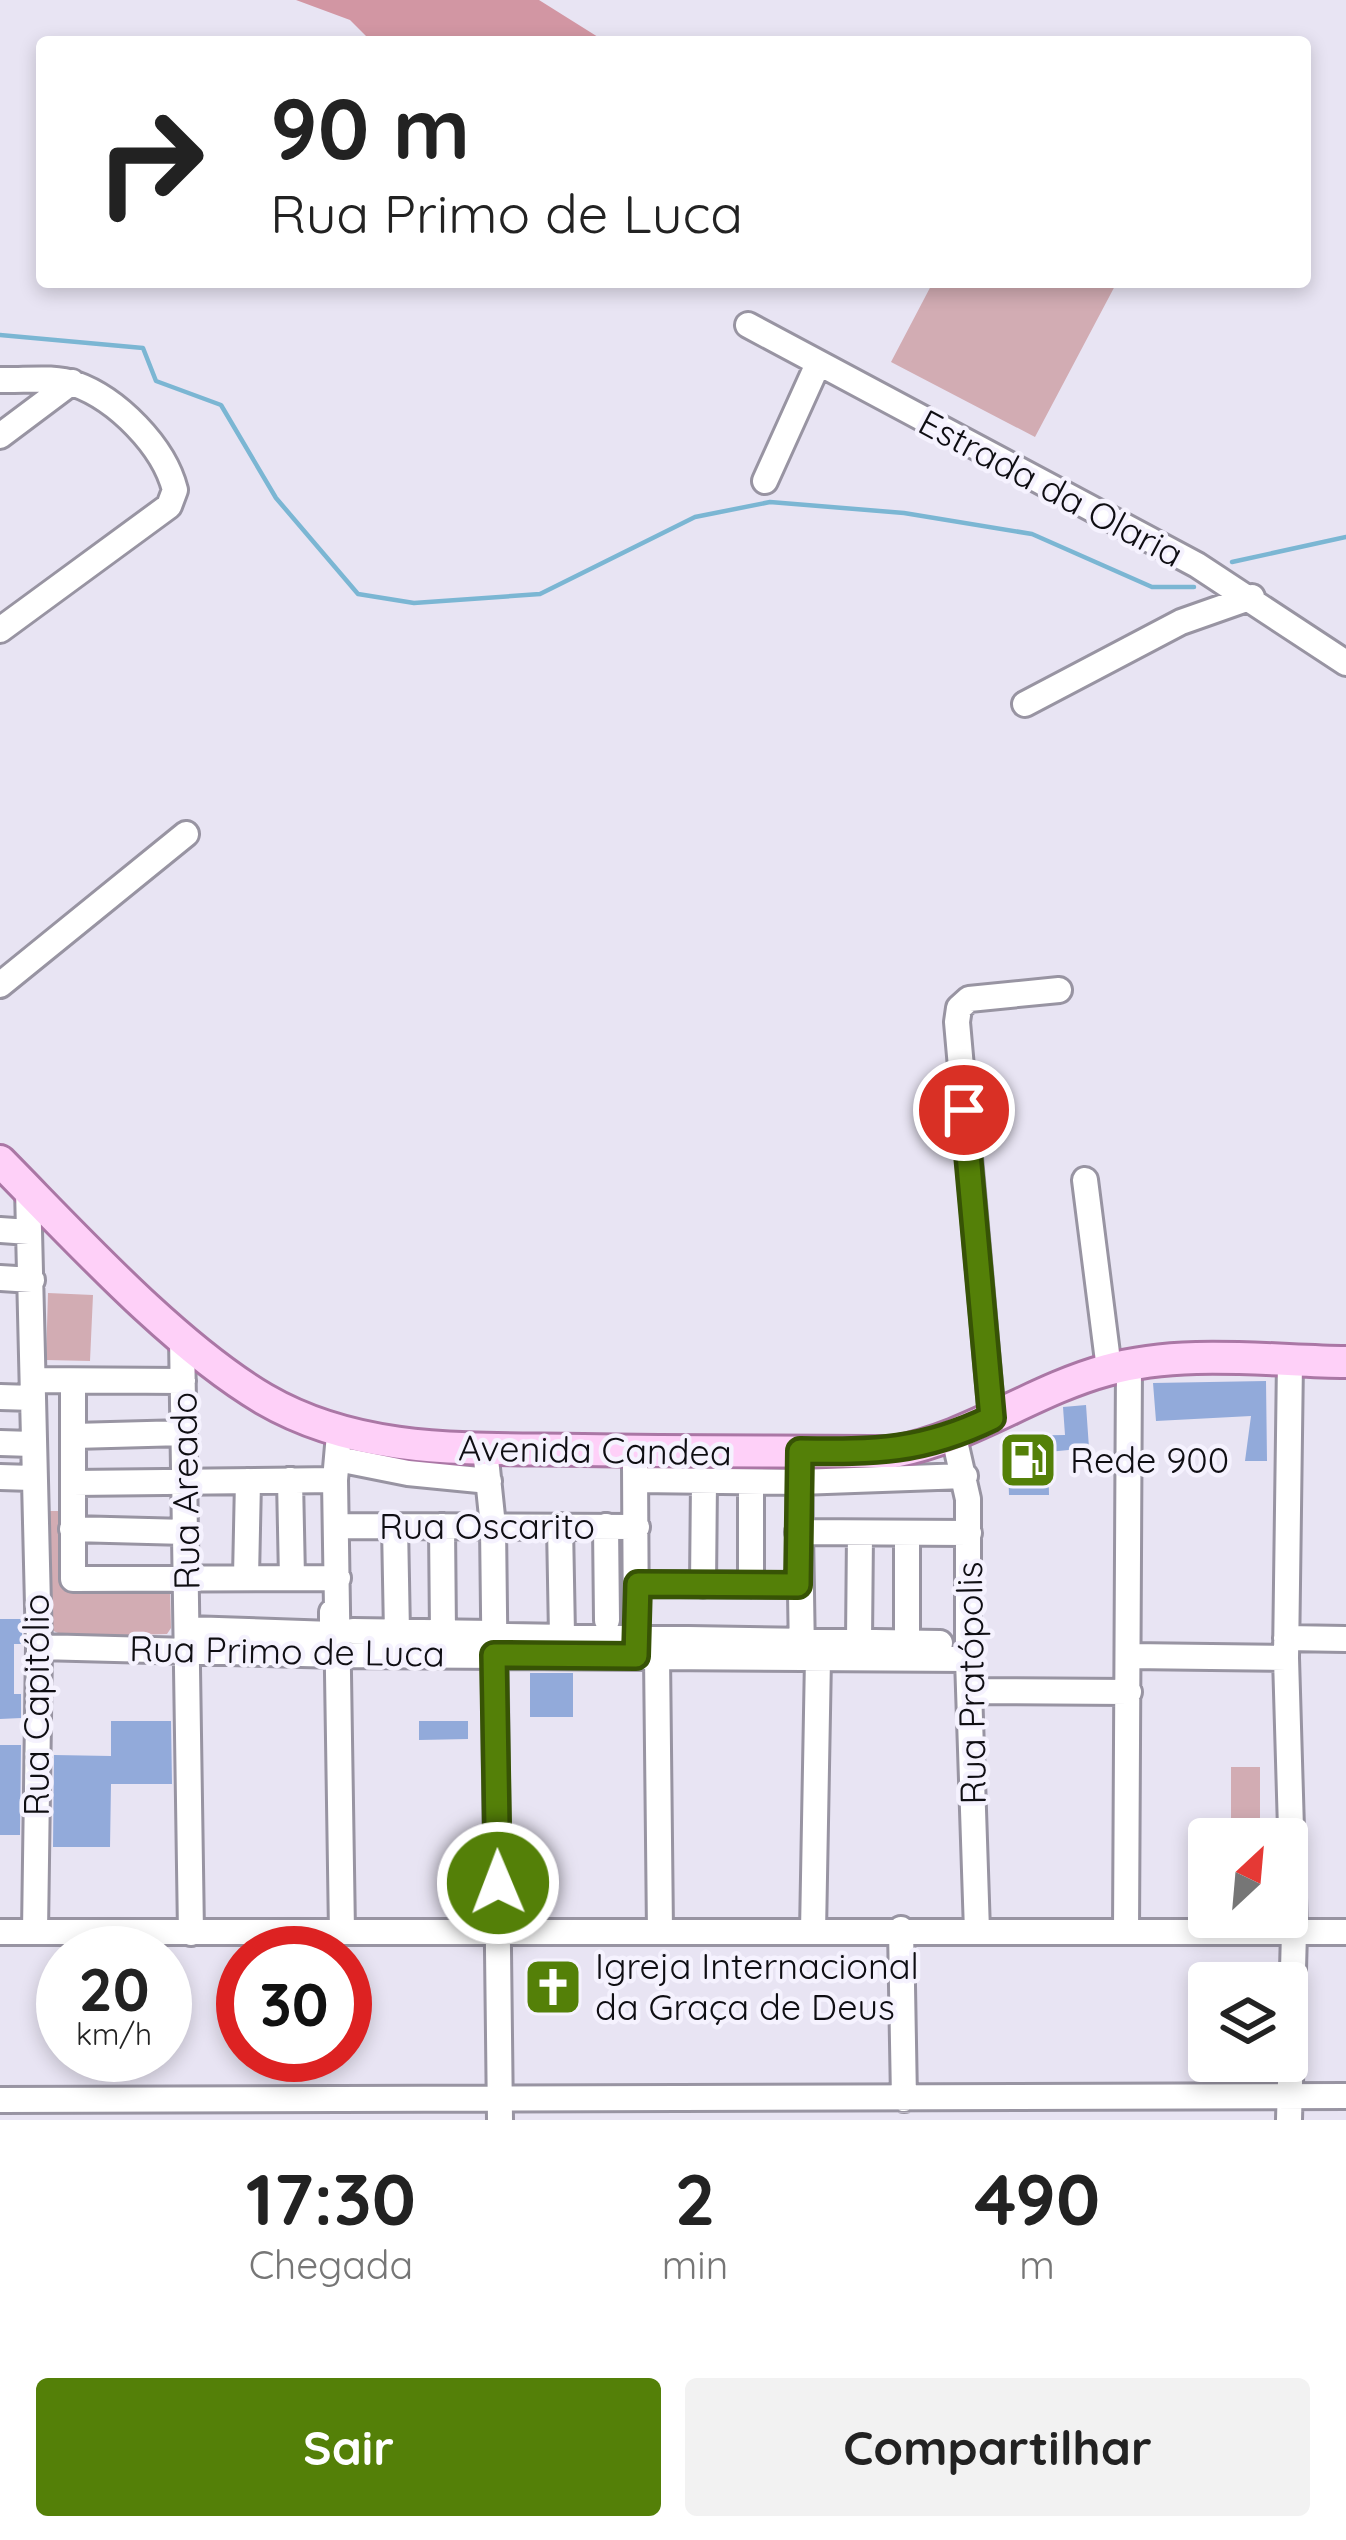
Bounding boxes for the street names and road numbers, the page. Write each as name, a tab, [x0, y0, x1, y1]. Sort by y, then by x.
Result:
street label: Estrada da Olaria	[911, 399, 1191, 576]
street label: Rua Areado	[160, 1392, 209, 1590]
street label: Avenida Candea	[458, 1425, 732, 1474]
street label: Rua Oscarito	[379, 1503, 595, 1548]
street label: Rua Pratópolis	[946, 1561, 995, 1805]
street label: Rua Capitólio	[13, 1594, 58, 1816]
street label: Rua Primo de Luca	[129, 1625, 445, 1676]

